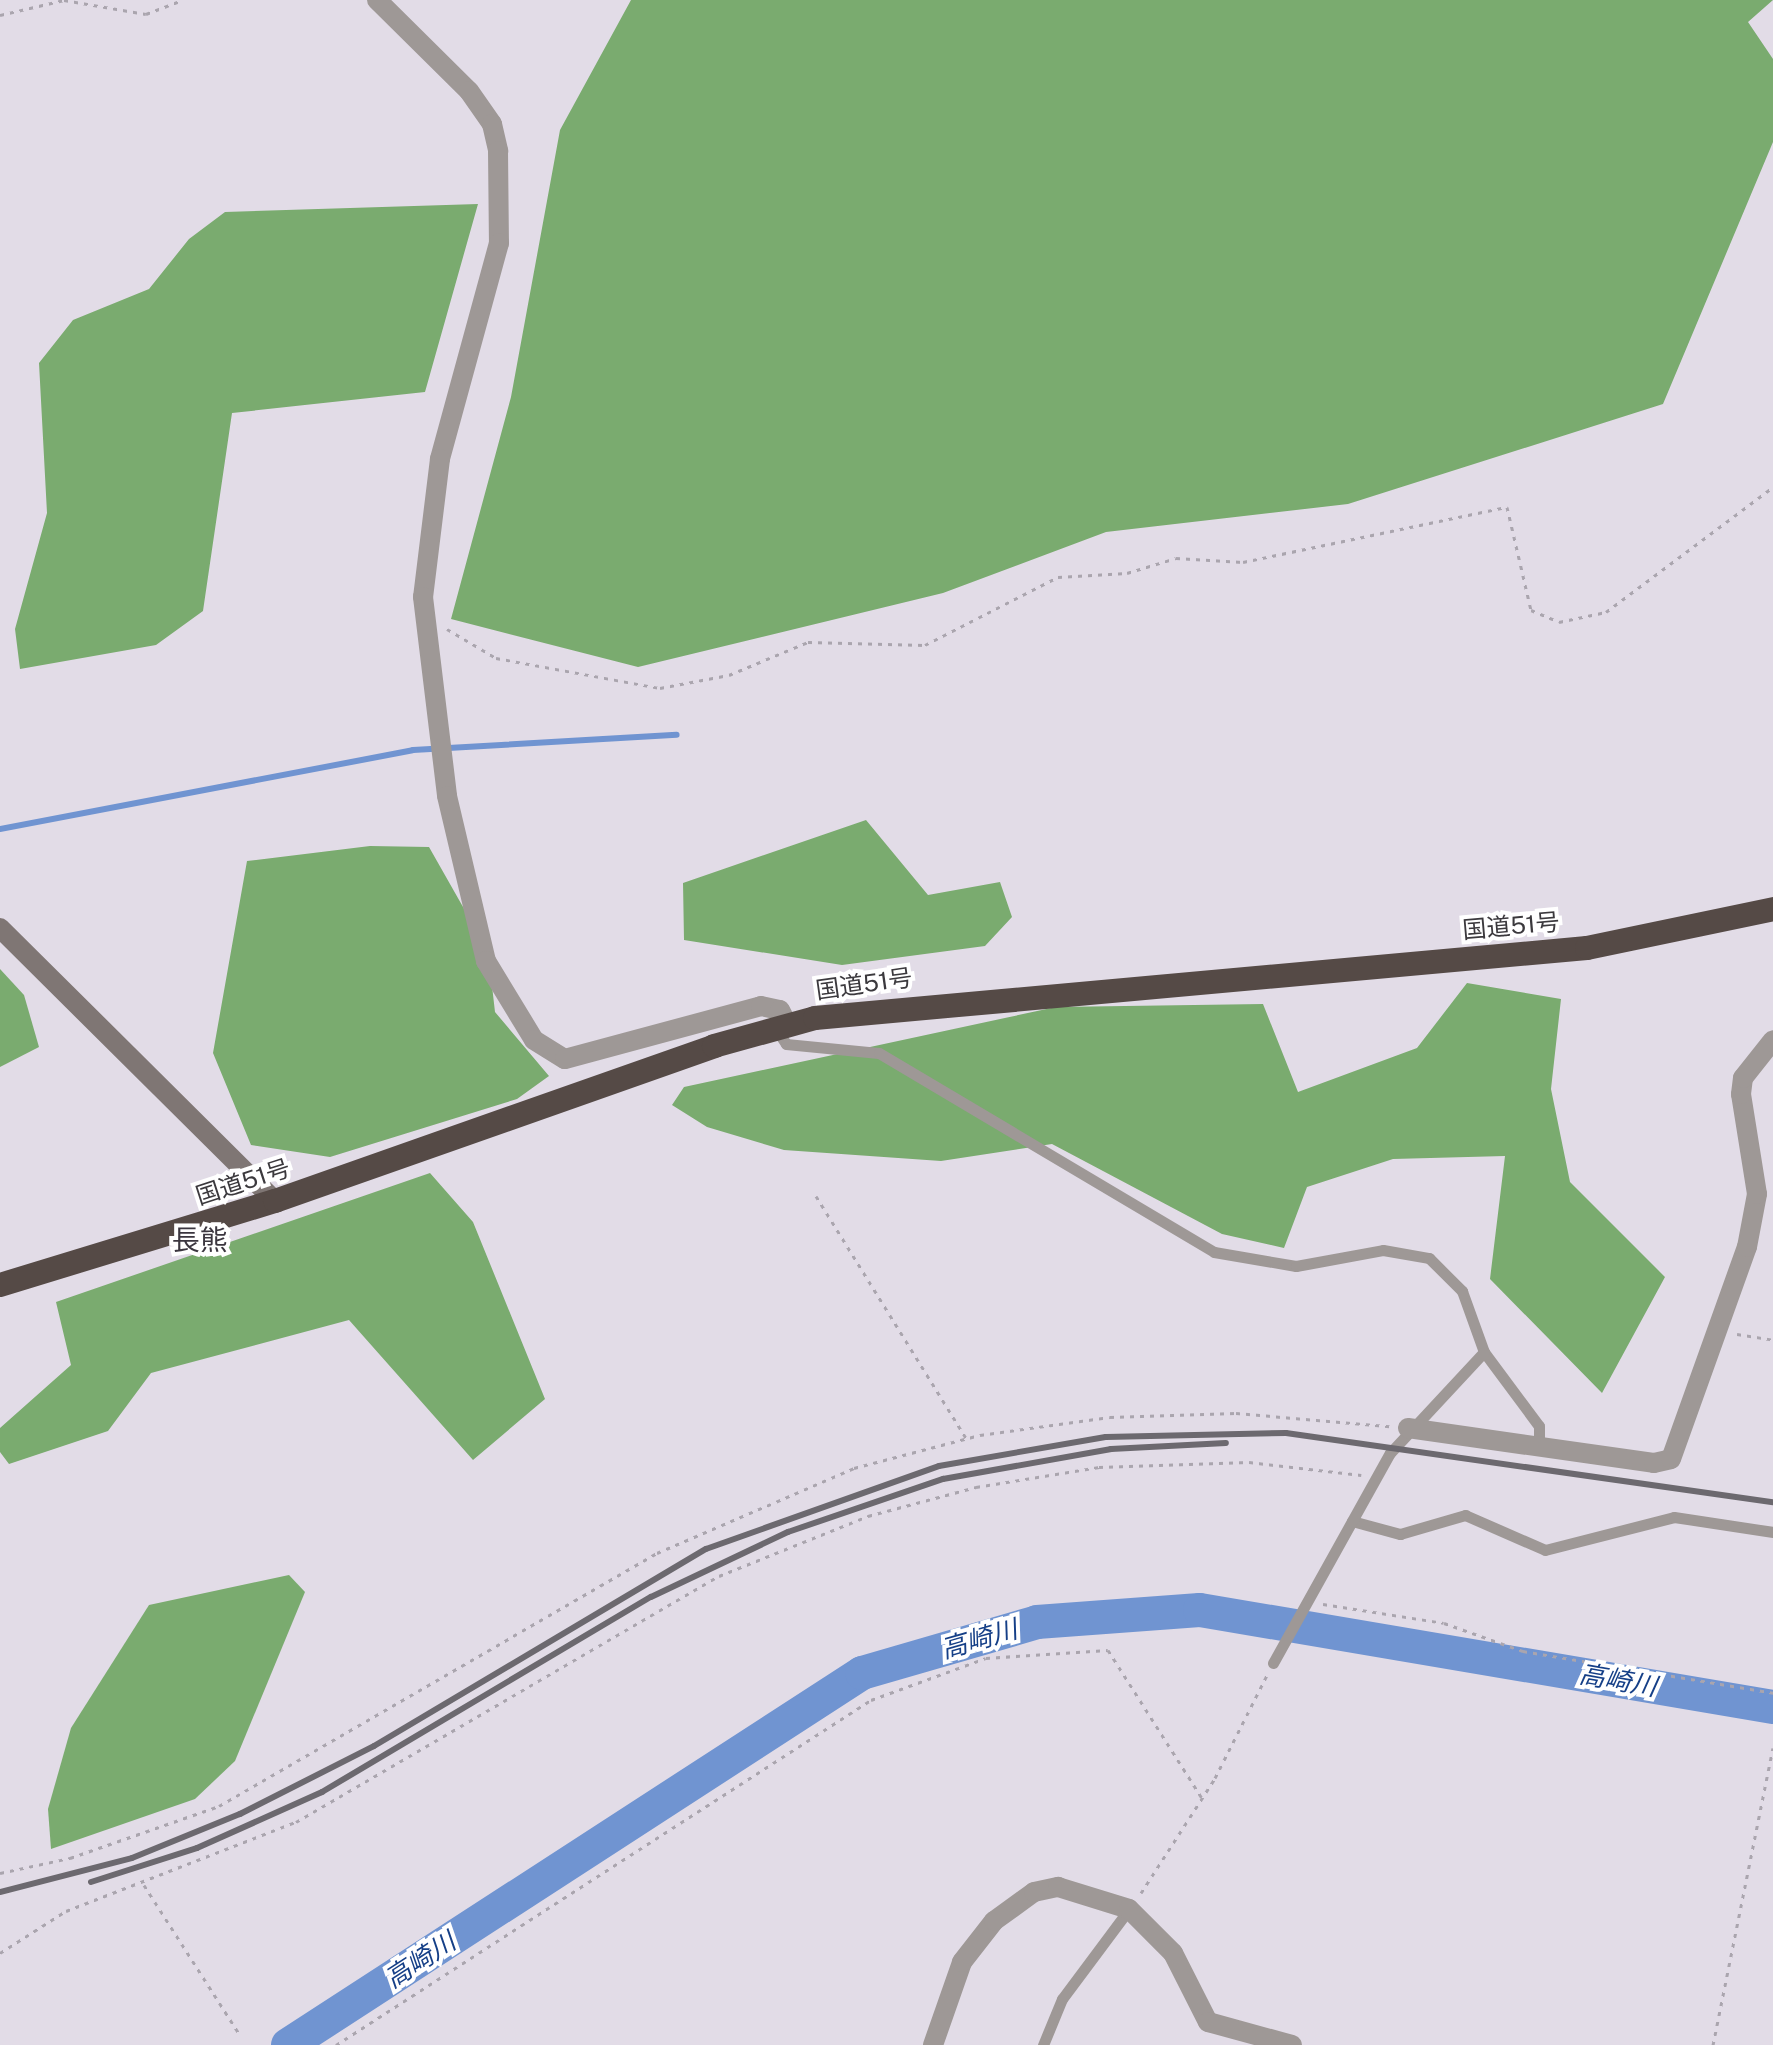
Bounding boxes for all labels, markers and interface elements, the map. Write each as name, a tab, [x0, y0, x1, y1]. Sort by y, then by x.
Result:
street label: 国道51号	[1461, 907, 1561, 945]
street label: 国道51号	[814, 963, 914, 1005]
street label: 国道51号	[192, 1153, 294, 1211]
district label: 長熊	[172, 1223, 228, 1257]
water label: 高崎川	[937, 1613, 1021, 1665]
water label: 高崎川	[1577, 1658, 1659, 1702]
water label: 高崎川	[379, 1926, 461, 1994]

